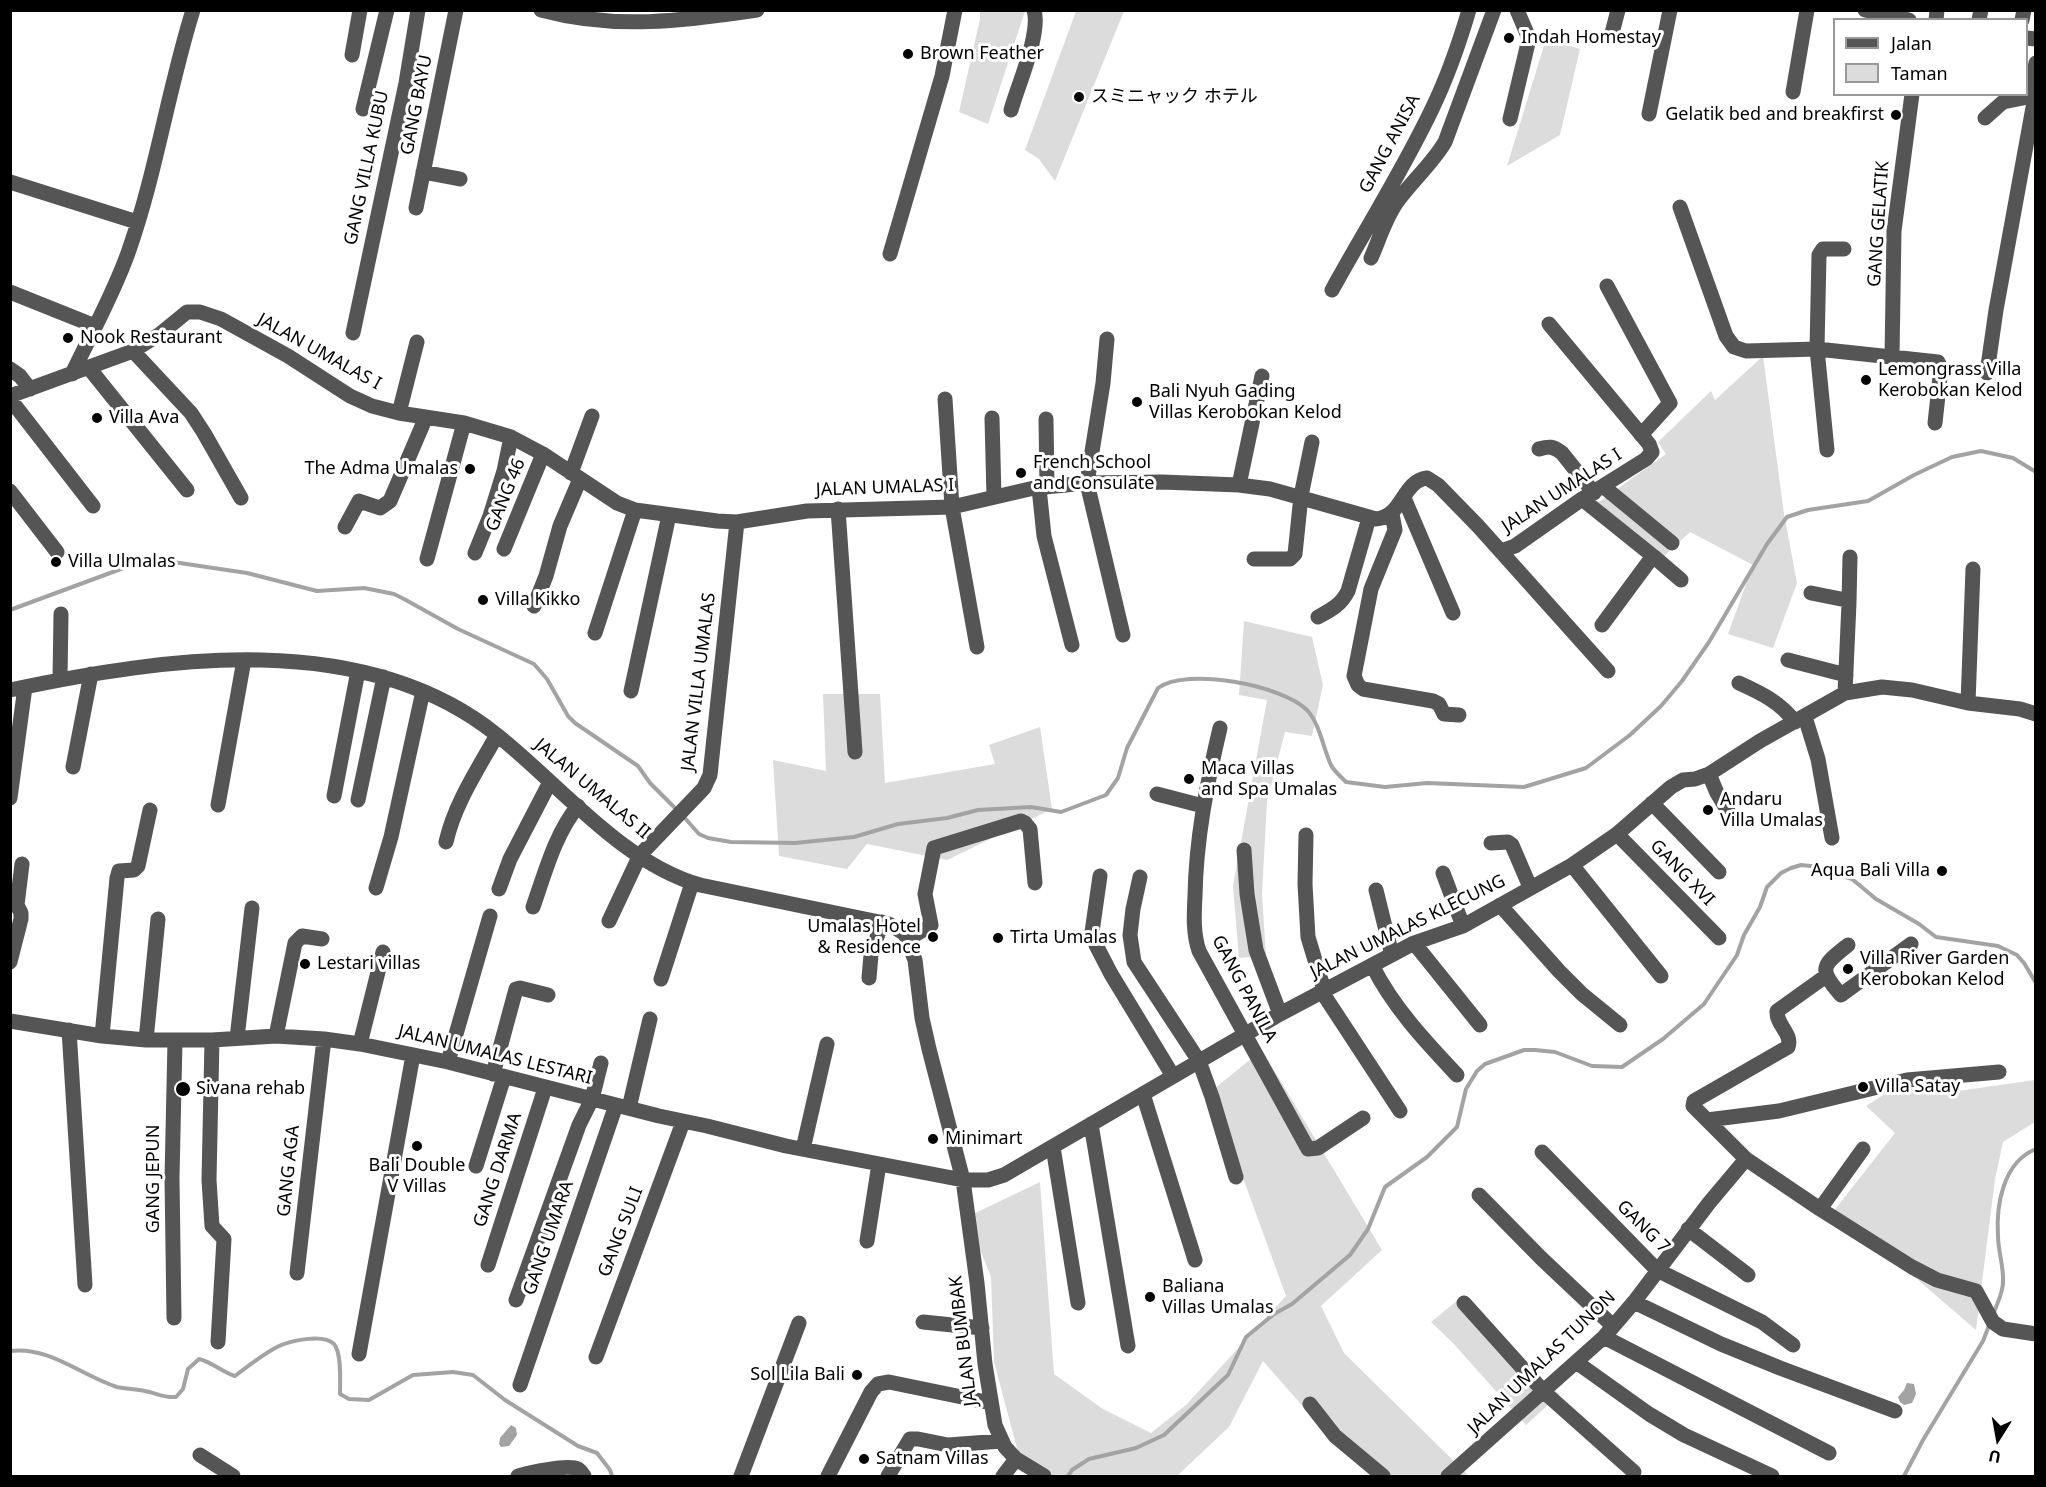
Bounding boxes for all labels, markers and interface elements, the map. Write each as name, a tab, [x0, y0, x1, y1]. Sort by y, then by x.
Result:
legend	[1833, 18, 2028, 96]
place label: Indah Homestay	[1521, 27, 1661, 49]
marker: Indah Homestay	[1502, 31, 1516, 45]
text: Jalan	[1891, 31, 1932, 55]
place label: Brown Feather	[920, 43, 1044, 65]
marker: Brown Feather	[901, 47, 915, 61]
street label: GANG BAYU	[397, 53, 437, 157]
text: Taman	[1891, 61, 1948, 85]
place label: スミニャック ホテル	[1091, 86, 1258, 108]
street label: GANG VILLA KUBU	[340, 89, 394, 247]
marker: スミニャック ホテル	[1072, 90, 1086, 104]
street label: GANG ANISA	[1355, 91, 1425, 197]
place label: Gelatik bed and breakfirst	[1665, 104, 1884, 126]
marker: Gelatik bed and breakfirst	[1889, 108, 1903, 122]
street label: GANG GELATIK	[1864, 160, 1894, 288]
street label: JALAN UMALAS I	[253, 309, 385, 395]
place label: Nook Restaurant	[80, 327, 222, 349]
marker: Nook Restaurant	[61, 331, 75, 345]
place label: Lemongrass Villa Kerobokan Kelod	[1878, 359, 2023, 401]
marker: Lemongrass Villa Kerobokan Kelod	[1859, 373, 1873, 387]
place label: Bali Nyuh Gading Villas Kerobokan Kelod	[1149, 381, 1342, 424]
marker: Bali Nyuh Gading Villas Kerobokan Kelod	[1130, 395, 1144, 409]
place label: Villa Ava	[109, 407, 179, 429]
marker: Villa Ava	[90, 411, 104, 425]
street label: JALAN UMALAS I	[1498, 444, 1626, 538]
place label: French School and Consulate	[1033, 452, 1154, 494]
street label: GANG 46	[482, 455, 530, 535]
place label: The Adma Umalas	[304, 458, 458, 480]
marker: The Adma Umalas	[463, 462, 477, 476]
marker: French School and Consulate	[1014, 466, 1028, 480]
street label: JALAN UMALAS I	[816, 475, 954, 501]
place label: Villa Ulmalas	[68, 551, 176, 573]
marker: Villa Ulmalas	[49, 555, 63, 569]
place label: Villa Kikko	[495, 589, 580, 611]
street label: JALAN VILLA UMALAS	[677, 592, 721, 772]
marker: Villa Kikko	[476, 593, 490, 607]
street label: JALAN UMALAS II	[530, 734, 654, 844]
place label: Maca Villas and Spa Umalas	[1201, 758, 1337, 800]
marker: Maca Villas and Spa Umalas	[1182, 772, 1196, 786]
place label: Andaru Villa Umalas	[1720, 789, 1823, 832]
marker: Andaru Villa Umalas	[1701, 803, 1715, 817]
street label: GANG XVI	[1645, 835, 1719, 911]
place label: Aqua Bali Villa	[1811, 860, 1930, 882]
marker: Aqua Bali Villa	[1935, 864, 1949, 878]
street label: JALAN UMALAS KLECUNG	[1307, 870, 1509, 984]
place label: Umalas Hotel & Residence	[807, 916, 921, 958]
place label: Tirta Umalas	[1010, 927, 1117, 949]
marker: Umalas Hotel & Residence	[926, 930, 940, 944]
marker: Tirta Umalas	[991, 931, 1005, 945]
street label: GANG PANILA	[1207, 932, 1281, 1046]
place label: Villa River Garden Kerobokan Kelod	[1860, 948, 2009, 990]
place label: Lestari villas	[317, 953, 420, 975]
marker: Lestari villas	[298, 957, 312, 971]
marker: Villa River Garden Kerobokan Kelod	[1841, 962, 1855, 976]
street label: JALAN UMALAS LESTARI	[396, 1020, 594, 1090]
place label: Villa Satay	[1875, 1076, 1960, 1098]
place label: Sivana rehab	[196, 1078, 305, 1100]
marker: Sivana rehab	[174, 1080, 192, 1098]
marker: Villa Satay	[1856, 1080, 1870, 1094]
street label: GANG DARMA	[469, 1110, 527, 1230]
street label: GANG AGA	[273, 1124, 305, 1218]
street label: GANG JEPUN	[143, 1125, 165, 1233]
place label: Minimart	[945, 1128, 1023, 1150]
marker: Minimart	[926, 1132, 940, 1146]
marker: Bali Double V Villas	[410, 1139, 424, 1153]
place label: Bali Double V Villas	[369, 1155, 465, 1198]
street label: GANG UMARA	[519, 1178, 579, 1298]
street label: GANG SULI	[594, 1184, 648, 1280]
street label: GANG 7	[1612, 1196, 1674, 1258]
street label: JALAN BUMBAK	[945, 1275, 983, 1407]
place label: Baliana Villas Umalas	[1162, 1276, 1274, 1318]
street label: JALAN UMALAS TUNON	[1464, 1287, 1620, 1439]
marker: Baliana Villas Umalas	[1143, 1290, 1157, 1304]
place label: Sol Lila Bali	[750, 1364, 845, 1386]
marker: Sol Lila Bali	[850, 1368, 864, 1382]
north arrow	[1968, 1409, 2028, 1469]
text: U	[1987, 1445, 2003, 1469]
place label: Satnam Villas	[876, 1448, 989, 1470]
marker: Satnam Villas	[857, 1452, 871, 1466]

